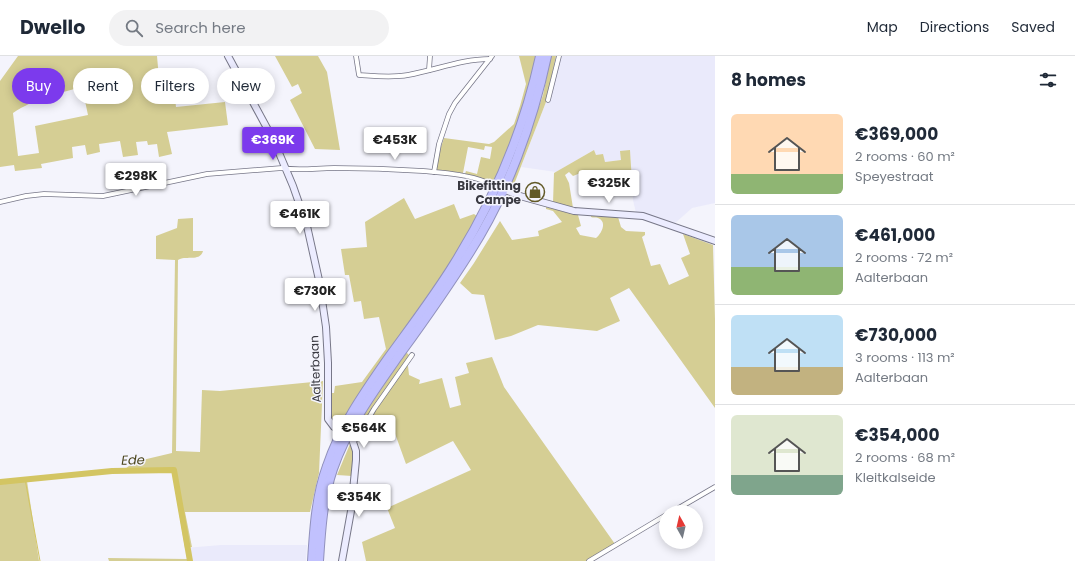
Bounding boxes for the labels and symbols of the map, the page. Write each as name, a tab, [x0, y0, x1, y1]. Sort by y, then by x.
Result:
pin: €369K	[245, 127, 301, 161]
pin: €453K	[367, 127, 423, 161]
pin: €298K	[108, 163, 164, 197]
pin: €325K	[581, 170, 637, 204]
place label: Bikefitting Campe	[457, 177, 522, 208]
shop icon: Bikefitting Campe	[524, 181, 546, 203]
pin: €461K	[272, 201, 328, 235]
pin: €730K	[287, 278, 343, 312]
street label: Aalterbaan	[305, 335, 325, 403]
pin: €564K	[336, 415, 392, 449]
water label: Ede	[121, 450, 145, 470]
pin: €354K	[331, 484, 387, 518]
north arrow	[659, 505, 703, 549]

